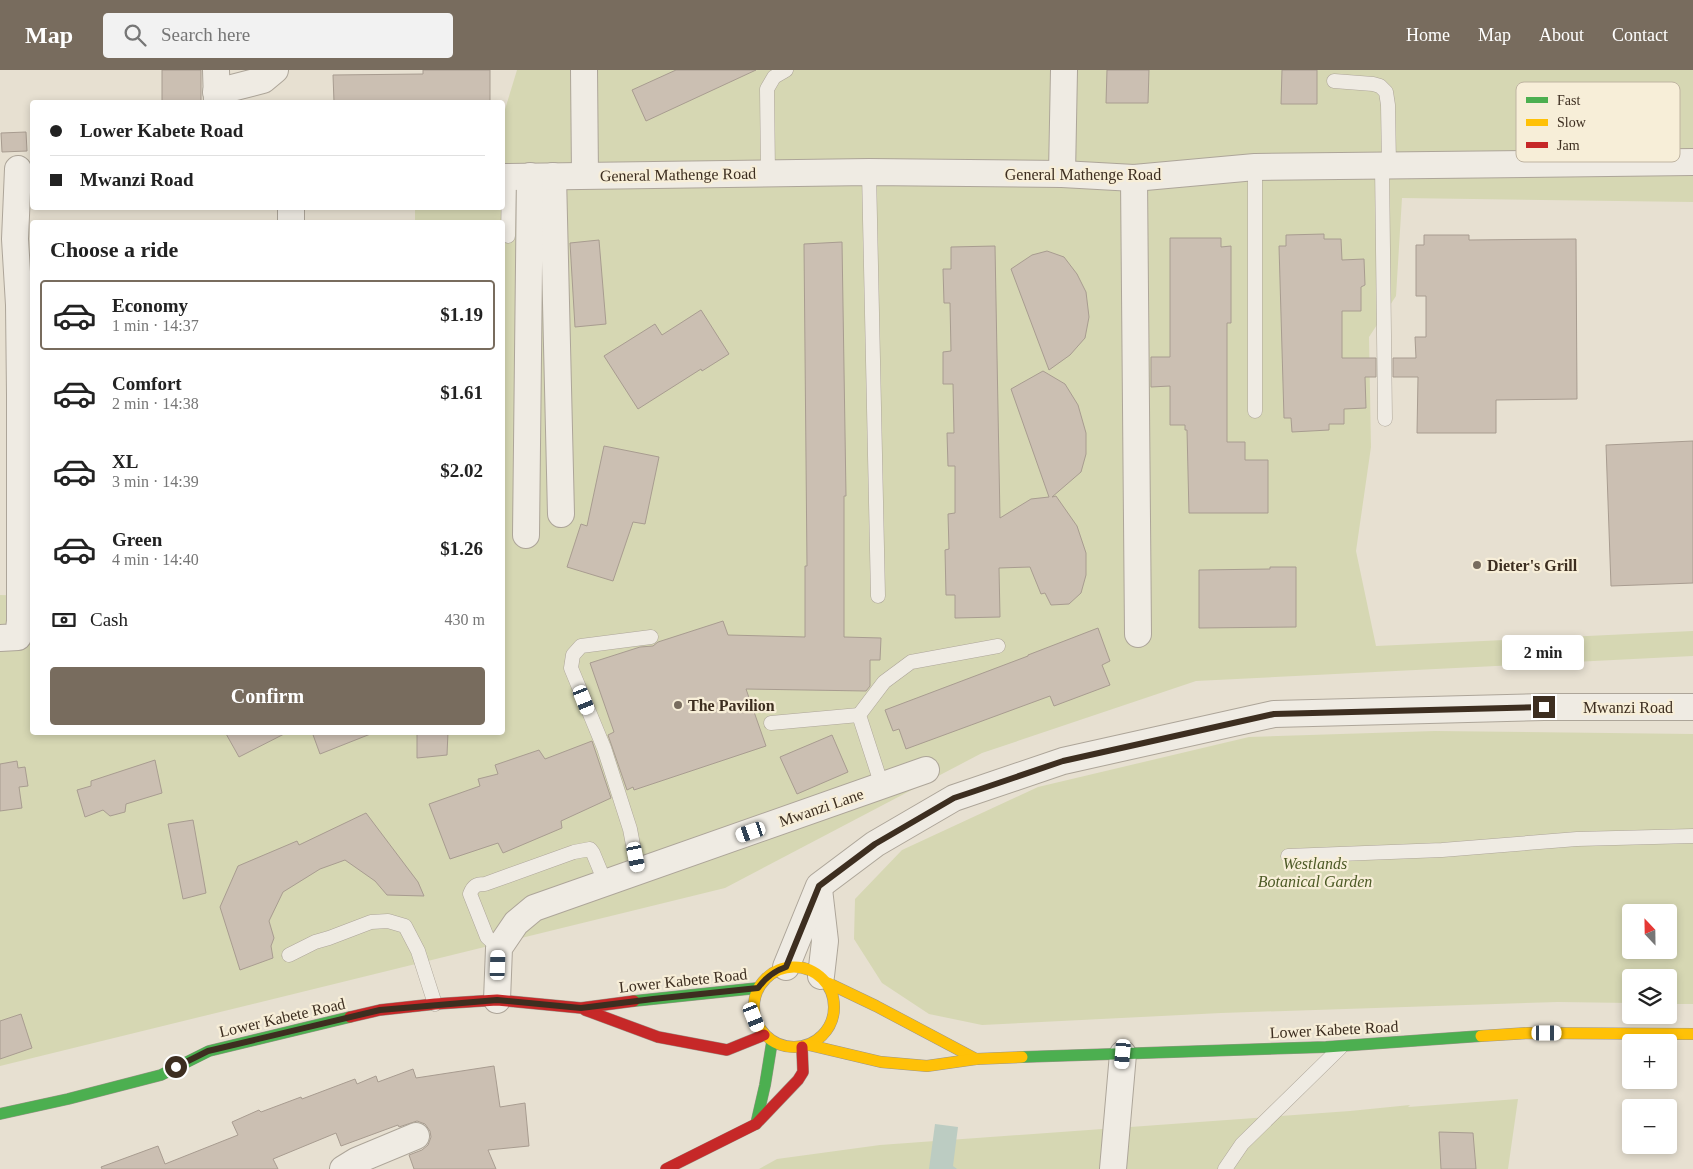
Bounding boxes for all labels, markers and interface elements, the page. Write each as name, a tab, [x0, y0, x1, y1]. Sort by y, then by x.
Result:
search box	[103, 13, 453, 58]
icon: search	[121, 21, 149, 49]
text: Map	[25, 22, 73, 48]
text: Search here	[161, 24, 250, 45]
text: Home	[1406, 25, 1450, 45]
text: Map	[1478, 25, 1511, 45]
text: About	[1539, 25, 1584, 45]
text: Contact	[1612, 25, 1668, 45]
legend	[1516, 82, 1680, 162]
text: Fast	[1557, 93, 1580, 108]
text: Slow	[1557, 115, 1587, 130]
text: Lower Kabete Road	[80, 120, 243, 141]
text: Jam	[1557, 138, 1580, 153]
street label: General Mathenge Road	[600, 165, 756, 185]
street label: General Mathenge Road	[1005, 166, 1161, 184]
text: Mwanzi Road	[80, 169, 193, 190]
text: Choose a ride	[50, 237, 178, 262]
icon: car	[52, 293, 97, 338]
text: Economy	[112, 295, 188, 316]
text: $1.19	[440, 304, 483, 325]
text: 1 min · 14:37	[112, 317, 199, 334]
icon: car	[52, 371, 97, 416]
text: Comfort	[112, 373, 182, 394]
text: $1.61	[440, 382, 483, 403]
text: 2 min · 14:38	[112, 395, 199, 412]
icon: car	[52, 449, 97, 494]
text: XL	[112, 451, 138, 472]
text: $2.02	[440, 460, 483, 481]
text: 3 min · 14:39	[112, 473, 199, 490]
icon: car	[52, 527, 97, 572]
text: Green	[112, 529, 162, 550]
text: $1.26	[440, 538, 483, 559]
text: 4 min · 14:40	[112, 551, 199, 568]
place label: Dieter's Grill	[1487, 557, 1578, 574]
marker: Dieter's Grill	[1471, 559, 1483, 571]
icon: cash	[50, 606, 78, 634]
text: Cash	[90, 609, 128, 630]
text: 430 m	[445, 611, 485, 628]
callout: 2 min	[1503, 634, 1585, 670]
text: 2 min	[1524, 644, 1562, 661]
button: Confirm	[50, 667, 485, 725]
car	[571, 683, 596, 717]
route end	[1533, 696, 1555, 718]
place label: The Pavilion	[688, 697, 775, 714]
marker: The Pavilion	[672, 699, 684, 711]
street label: Mwanzi Road	[1583, 699, 1673, 716]
street label: Mwanzi Lane	[777, 785, 866, 830]
car	[734, 820, 767, 844]
car	[625, 841, 646, 873]
park label: Westlands Botanical Garden	[1258, 855, 1372, 890]
north arrow	[1622, 904, 1678, 959]
map controls	[1622, 904, 1677, 1154]
car	[489, 950, 506, 980]
street label: Lower Kabete Road	[618, 965, 748, 996]
button: layers	[1622, 969, 1677, 1024]
street label: Lower Kabete Road	[217, 995, 347, 1040]
car	[741, 1000, 766, 1034]
street label: Lower Kabete Road	[1269, 1018, 1399, 1041]
car	[1532, 1026, 1562, 1041]
button: +	[1622, 1034, 1677, 1089]
car	[1114, 1038, 1131, 1070]
route start	[165, 1056, 187, 1078]
button: −	[1622, 1099, 1677, 1154]

